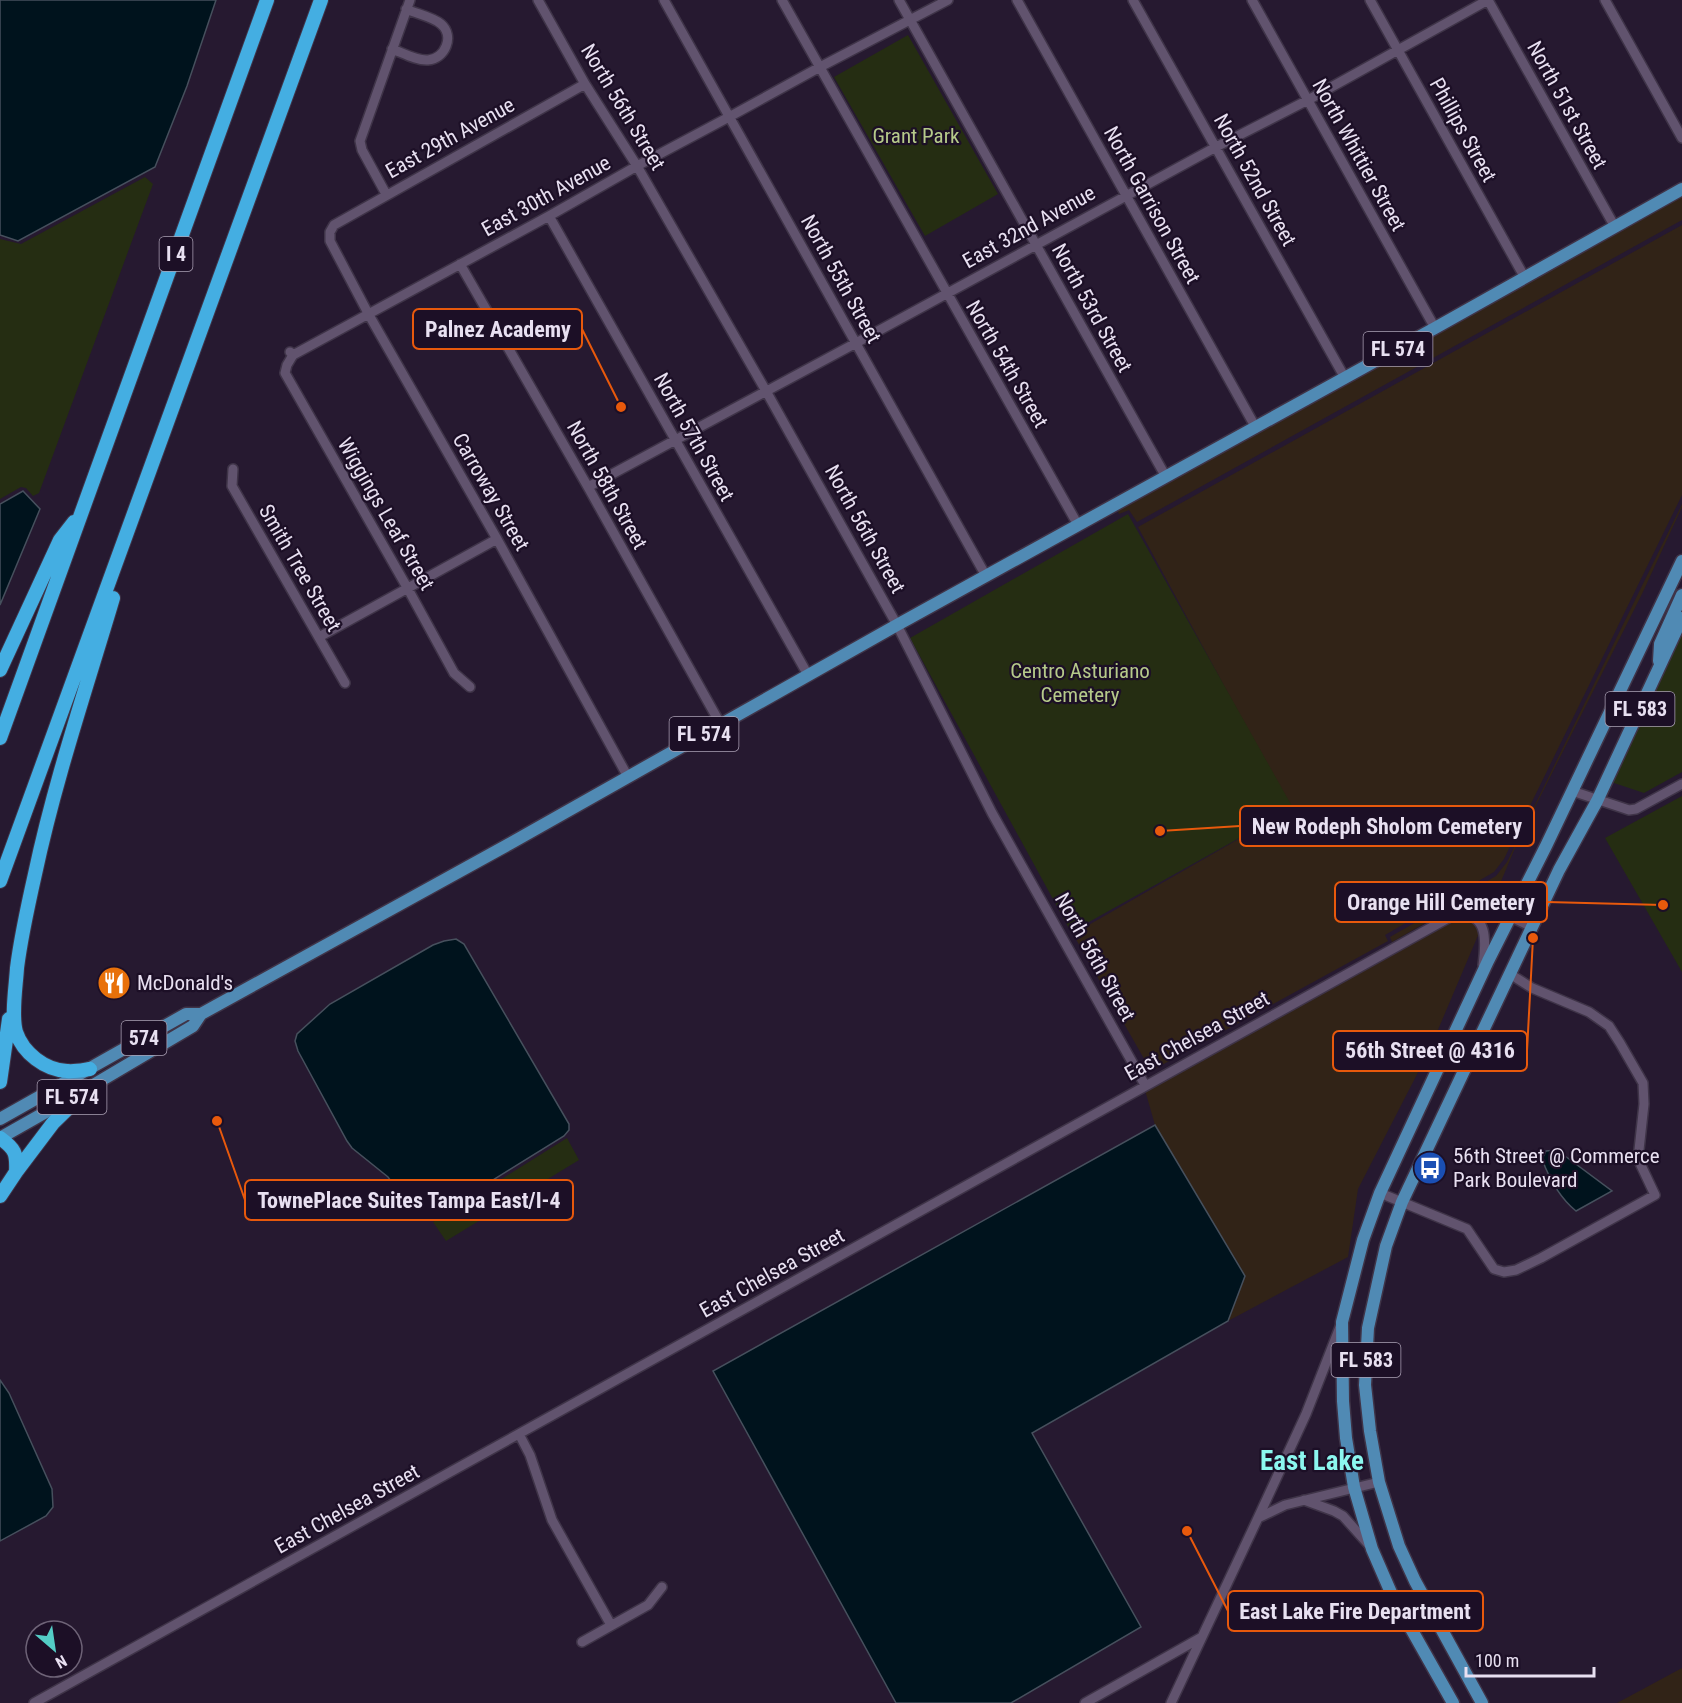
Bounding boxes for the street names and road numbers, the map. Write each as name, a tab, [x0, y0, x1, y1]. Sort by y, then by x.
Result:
street label: North 51st Street	[1522, 37, 1612, 173]
street label: North 56th Street	[576, 40, 670, 174]
street label: Phillips Street	[1425, 74, 1501, 186]
street label: North Whittier Street	[1307, 75, 1411, 235]
street label: East 29th Avenue	[381, 93, 519, 183]
street label: North 52nd Street	[1209, 110, 1301, 250]
street label: North Garrison Street	[1099, 122, 1205, 288]
street label: East 30th Avenue	[477, 151, 615, 241]
street label: East 32nd Avenue	[959, 181, 1100, 273]
street label: North 55th Street	[796, 211, 886, 347]
road number: I 4	[160, 237, 192, 271]
street label: North 53rd Street	[1047, 240, 1137, 376]
street label: North 54th Street	[961, 296, 1053, 432]
road number: FL 574	[1364, 332, 1432, 366]
street label: North 57th Street	[649, 369, 739, 505]
street label: North 58th Street	[562, 417, 652, 553]
street label: Carroway Street	[448, 429, 534, 555]
street label: Wiggings Leaf Street	[333, 434, 439, 594]
street label: North 56th Street	[820, 461, 910, 597]
street label: Smith Tree Street	[254, 500, 346, 636]
road number: FL 583	[1606, 692, 1674, 726]
road number: FL 574	[670, 717, 738, 751]
street label: North 56th Street	[1050, 889, 1140, 1025]
street label: East Chelsea Street	[1121, 986, 1273, 1086]
road number: 574	[122, 1021, 166, 1055]
road number: FL 574	[38, 1080, 106, 1114]
street label: East Chelsea Street	[696, 1223, 848, 1323]
road number: FL 583	[1332, 1343, 1400, 1377]
street label: East Chelsea Street	[271, 1459, 423, 1559]

